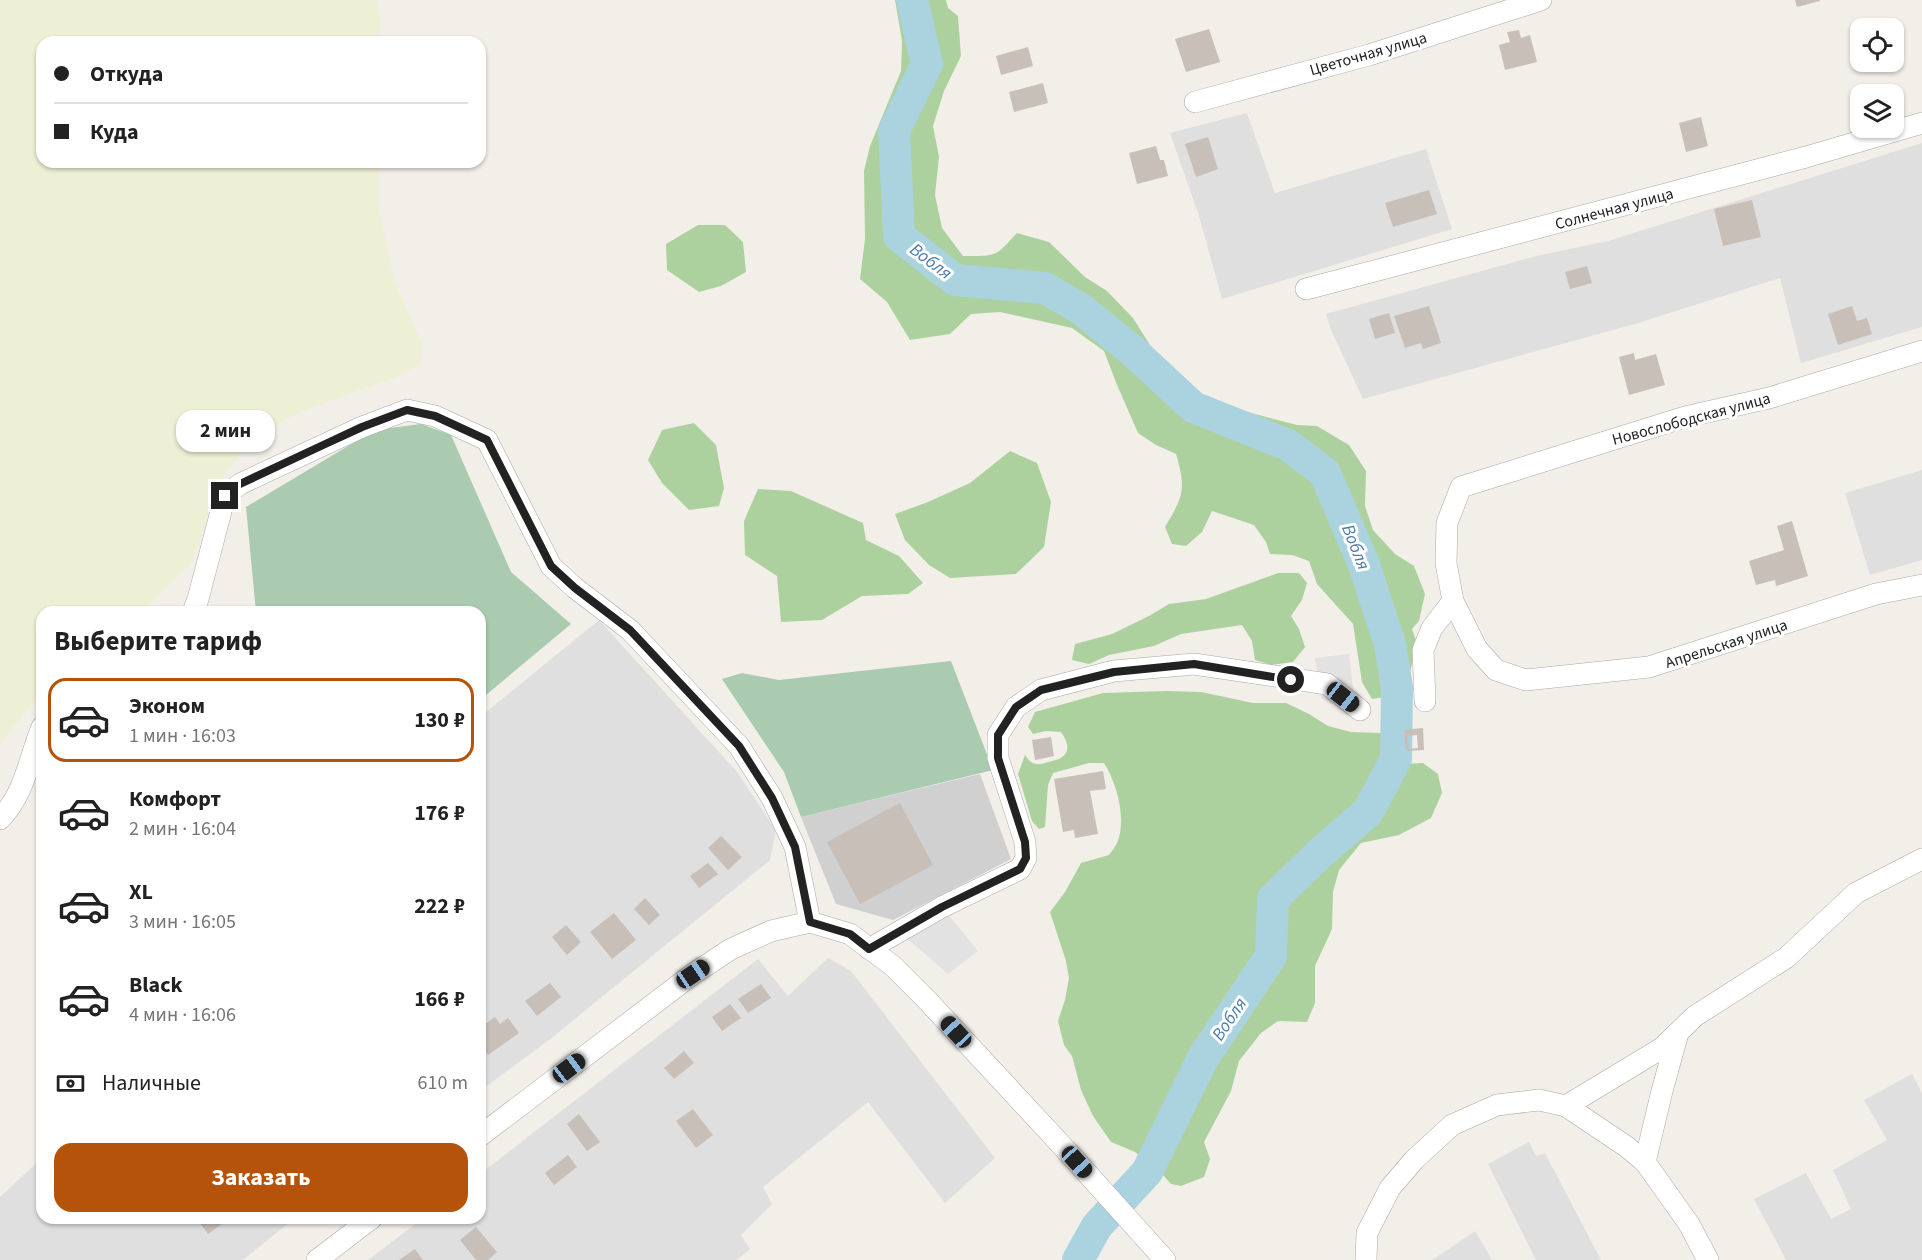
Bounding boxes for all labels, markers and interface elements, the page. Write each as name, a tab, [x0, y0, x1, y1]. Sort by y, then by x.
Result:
map controls	[1850, 18, 1904, 138]
button: locate	[1850, 18, 1904, 72]
street label: Цветочная улица	[1307, 27, 1429, 81]
text: Откуда	[90, 58, 163, 90]
button: layers	[1850, 84, 1904, 138]
text: Куда	[90, 116, 139, 148]
street label: Солнечная улица	[1553, 183, 1676, 235]
water label: Вобля	[904, 237, 957, 286]
street label: Новослободская улица	[1610, 387, 1773, 451]
callout: 2 мин	[176, 409, 274, 451]
text: 2 мин	[200, 417, 251, 445]
route end	[211, 482, 238, 509]
water label: Вобля	[1335, 521, 1376, 574]
street label: Апрельская улица	[1662, 614, 1790, 674]
text: Выберите тариф	[54, 622, 262, 661]
route start	[1277, 666, 1304, 693]
car	[1323, 679, 1363, 715]
text: Эконом	[129, 690, 205, 722]
icon: car	[57, 693, 111, 747]
text: 130 ₽	[414, 704, 465, 736]
text: 1 мин · 16:03	[129, 722, 236, 750]
text: Комфорт	[129, 783, 221, 815]
icon: car	[57, 786, 111, 840]
text: 176 ₽	[414, 797, 465, 829]
text: 2 мин · 16:04	[129, 815, 236, 843]
text: XL	[129, 876, 153, 908]
icon: car	[57, 879, 111, 933]
text: 222 ₽	[414, 890, 465, 922]
text: 3 мин · 16:05	[129, 908, 236, 936]
car	[673, 956, 713, 992]
text: Black	[129, 969, 183, 1001]
icon: car	[57, 972, 111, 1026]
text: 166 ₽	[414, 983, 465, 1015]
water label: Вобля	[1206, 993, 1253, 1046]
text: 4 мин · 16:06	[129, 1001, 236, 1029]
car	[937, 1013, 975, 1051]
car	[549, 1050, 589, 1086]
icon: cash	[54, 1067, 87, 1100]
text: Наличные	[102, 1067, 201, 1099]
text: 610 m	[418, 1069, 468, 1097]
button: Заказать	[54, 1143, 468, 1212]
car	[1058, 1143, 1096, 1181]

